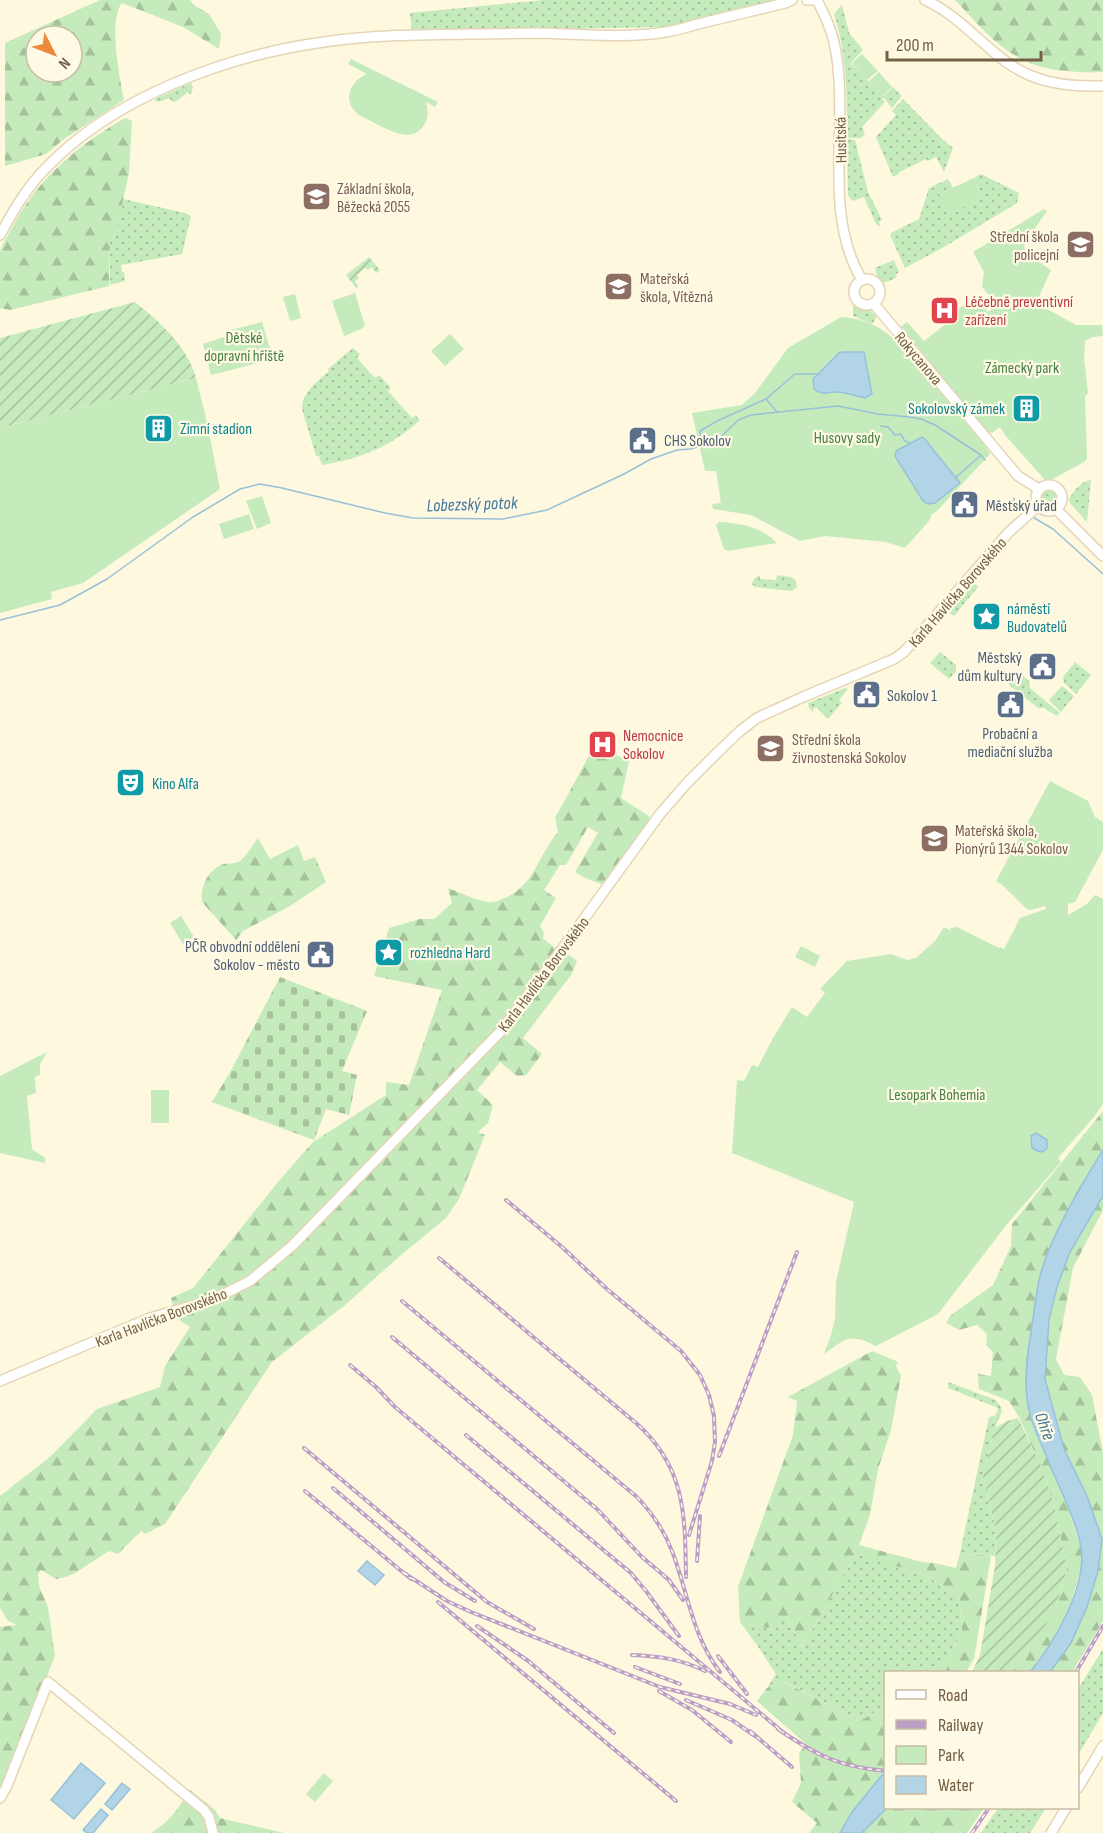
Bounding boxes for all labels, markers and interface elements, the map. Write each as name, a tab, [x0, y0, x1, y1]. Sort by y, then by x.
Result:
north arrow	[24, 24, 84, 84]
scale bar	[887, 24, 1042, 62]
text: 200 m	[896, 35, 934, 56]
text: N	[54, 54, 74, 73]
street label: Husitská	[832, 117, 851, 163]
place label: Základní škola, Běžecká 2055	[337, 180, 414, 217]
school or university icon: Základní škola, Běžecká 2055	[300, 181, 332, 213]
place label: Střední škola policejní	[990, 228, 1059, 265]
school or university icon: Střední škola policejní	[1064, 229, 1096, 261]
place label: Mateřská škola, Vítězná	[640, 270, 713, 307]
school or university icon: Mateřská škola, Vítězná	[603, 271, 635, 303]
place label: Léčebně preventivní zařízení	[965, 293, 1073, 330]
hospital icon: Léčebně preventivní zařízení	[928, 294, 960, 326]
street label: Rokycanova	[890, 328, 946, 390]
park label: Dětské dopravní hřiště	[204, 329, 284, 366]
park label: Zámecký park	[985, 359, 1059, 378]
building icon: Sokolovský zámek	[1010, 392, 1042, 424]
place label: Sokolovský zámek	[908, 400, 1005, 419]
building icon: Zimní stadion	[143, 412, 175, 444]
place label: Zimní stadion	[180, 420, 252, 439]
public building icon: CHS Sokolov	[627, 424, 659, 456]
park label: Husovy sady	[814, 429, 880, 448]
place label: CHS Sokolov	[664, 432, 731, 451]
public building icon: Městský úřad	[949, 489, 981, 521]
water label: Lobezský potok	[426, 492, 519, 517]
place label: Městský úřad	[986, 497, 1057, 516]
street label: Karla Havlíčka Borovského	[905, 534, 1011, 652]
place label: náměstí Budovatelů	[1007, 600, 1067, 637]
place icon: náměstí Budovatelů	[970, 601, 1002, 633]
place label: Městský dům kultury	[958, 649, 1022, 686]
public building icon: Městský dům kultury	[1027, 650, 1059, 682]
public building icon: Sokolov 1	[850, 679, 882, 711]
place label: Sokolov 1	[887, 687, 937, 706]
public building icon: Probační a mediační služba	[994, 689, 1026, 721]
place label: Probační a mediační služba	[967, 725, 1053, 762]
place label: Nemocnice Sokolov	[623, 727, 683, 764]
hospital icon: Nemocnice Sokolov	[586, 728, 618, 760]
place label: Střední škola živnostenská Sokolov	[792, 731, 906, 768]
school or university icon: Střední škola živnostenská Sokolov	[755, 732, 787, 764]
theatre icon: Kino Alfa	[115, 767, 147, 799]
place label: Kino Alfa	[152, 775, 199, 794]
place label: Mateřská škola, Pionýrů 1344 Sokolov	[955, 822, 1068, 859]
school or university icon: Mateřská škola, Pionýrů 1344 Sokolov	[918, 823, 950, 855]
street label: Karla Havlíčka Borovského	[495, 913, 594, 1036]
place icon: rozhledna Hard	[373, 936, 405, 968]
place label: PČR obvodní oddělení Sokolov - město	[185, 938, 300, 975]
public building icon: PČR obvodní oddělení Sokolov - město	[305, 939, 337, 971]
place label: rozhledna Hard	[410, 944, 490, 963]
park label: Lesopark Bohemia	[888, 1086, 986, 1105]
street label: Karla Havlíčka Borovského	[93, 1285, 230, 1352]
water label: Ohře	[1030, 1409, 1059, 1443]
legend	[884, 1671, 1079, 1809]
text: Road	[938, 1685, 968, 1706]
text: Railway	[938, 1715, 983, 1736]
text: Park	[938, 1745, 964, 1766]
text: Water	[938, 1775, 974, 1796]

